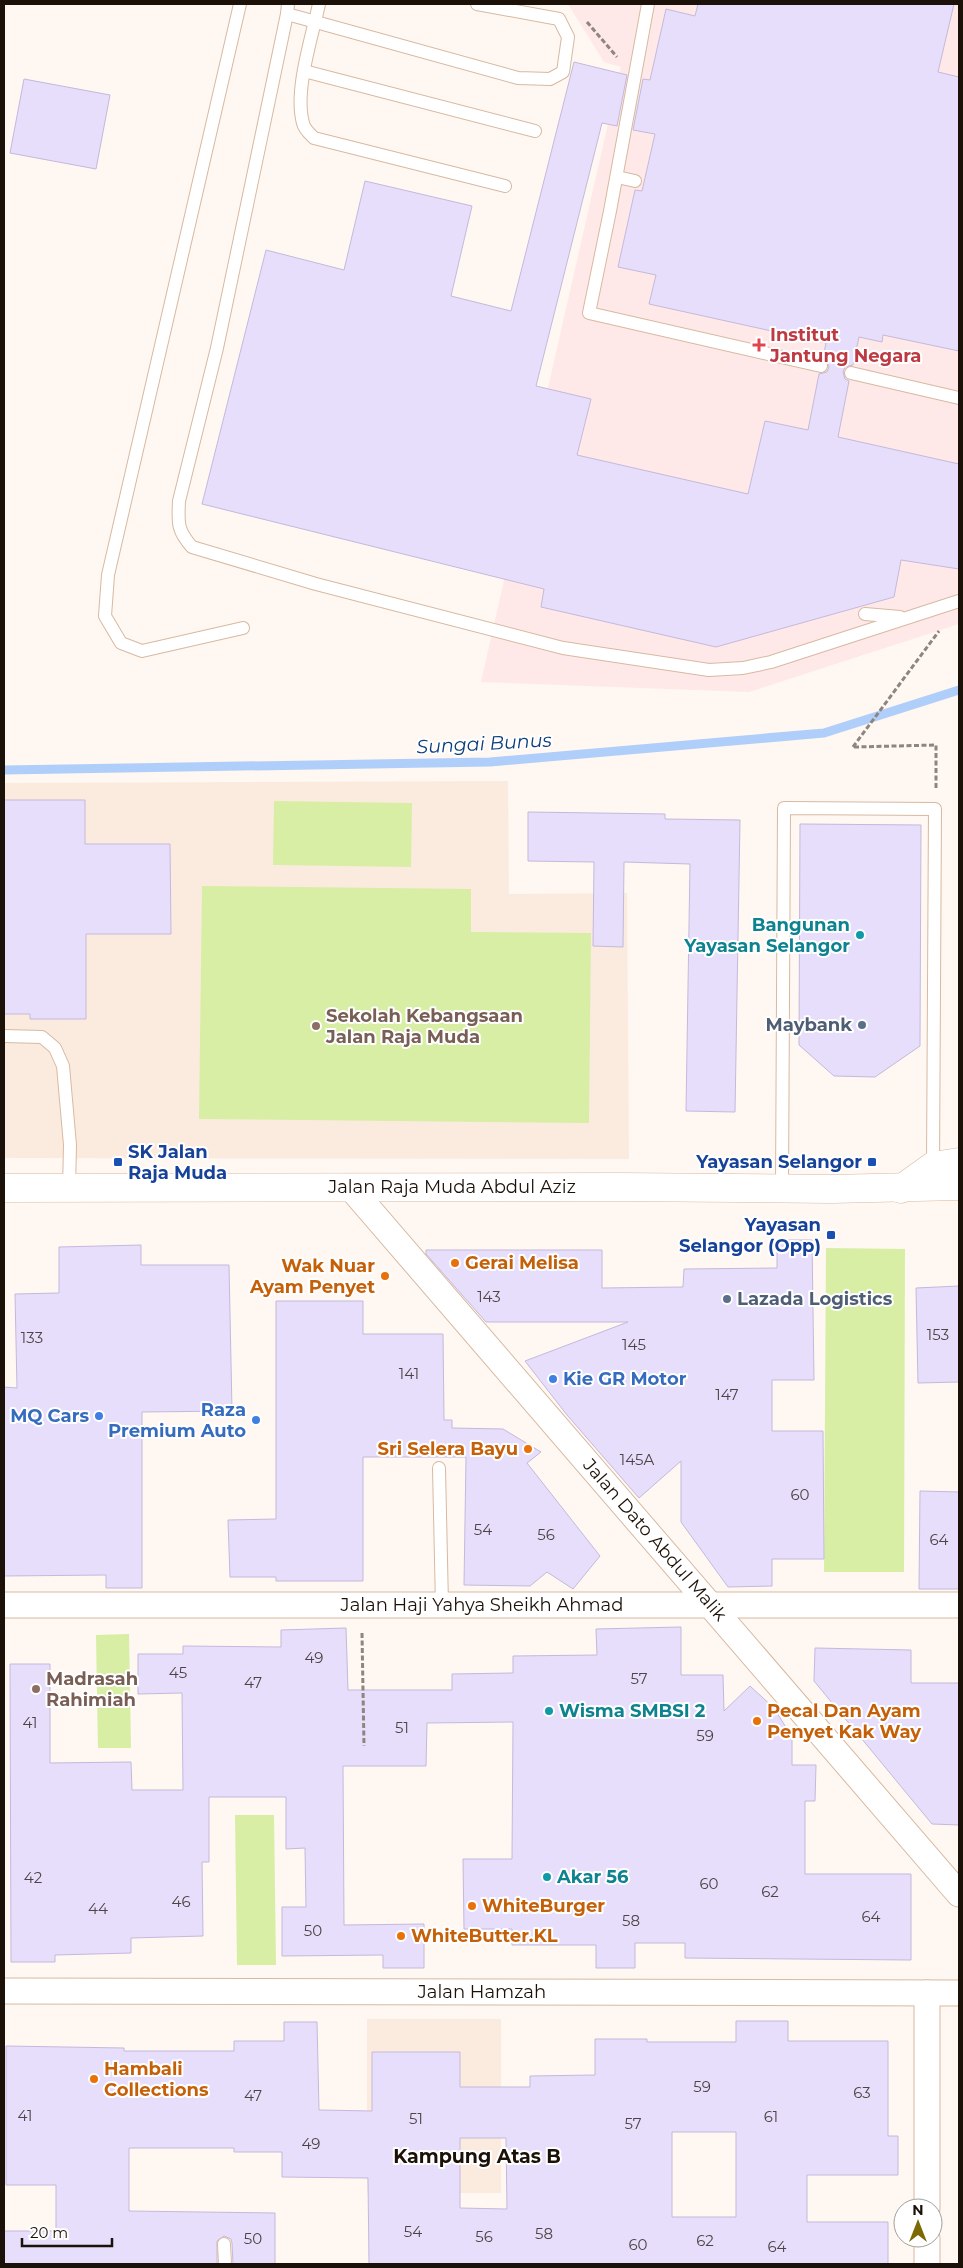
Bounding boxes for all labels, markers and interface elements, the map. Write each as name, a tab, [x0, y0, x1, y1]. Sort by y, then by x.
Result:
place label: Institut Jantung Negara	[769, 324, 921, 367]
marker: Institut Jantung Negara	[752, 338, 766, 352]
water label: Sungai Bunus	[416, 728, 552, 759]
place label: Bangunan Yayasan Selangor	[683, 914, 850, 957]
marker: Bangunan Yayasan Selangor	[854, 929, 866, 941]
place label: Sekolah Kebangsaan Jalan Raja Muda	[325, 1005, 523, 1048]
place label: Maybank	[766, 1014, 852, 1036]
marker: Maybank	[856, 1019, 868, 1031]
marker: Sekolah Kebangsaan Jalan Raja Muda	[310, 1020, 322, 1032]
place label: SK Jalan Raja Muda	[128, 1141, 227, 1184]
place label: Yayasan Selangor	[695, 1151, 862, 1173]
marker: SK Jalan Raja Muda	[112, 1156, 124, 1168]
marker: Yayasan Selangor	[866, 1156, 878, 1168]
street label: Jalan Raja Muda Abdul Aziz	[327, 1176, 576, 1198]
place label: Yayasan Selangor (Opp)	[679, 1214, 821, 1257]
marker: Yayasan Selangor (Opp)	[825, 1229, 837, 1241]
place label: Gerai Melisa	[465, 1252, 579, 1274]
place label: Wak Nuar Ayam Penyet	[249, 1255, 375, 1298]
marker: Gerai Melisa	[449, 1257, 461, 1269]
marker: Wak Nuar Ayam Penyet	[379, 1270, 391, 1282]
house number: 143	[477, 1287, 501, 1306]
place label: Lazada Logistics	[737, 1288, 893, 1310]
marker: Lazada Logistics	[721, 1293, 733, 1305]
house number: 153	[927, 1325, 949, 1344]
house number: 133	[21, 1328, 43, 1347]
house number: 145	[622, 1335, 646, 1354]
house number: 141	[399, 1364, 419, 1383]
place label: Kie GR Motor	[563, 1368, 687, 1390]
marker: Kie GR Motor	[547, 1373, 559, 1385]
house number: 147	[715, 1385, 739, 1404]
place label: Raza Premium Auto	[108, 1399, 246, 1442]
place label: MQ Cars	[10, 1405, 89, 1427]
marker: MQ Cars	[93, 1410, 105, 1422]
marker: Raza Premium Auto	[250, 1414, 262, 1426]
place label: Sri Selera Bayu	[378, 1438, 518, 1460]
marker: Sri Selera Bayu	[522, 1443, 534, 1455]
house number: 145A	[620, 1450, 655, 1469]
street label: Jalan Dato Abdul Malik	[578, 1454, 732, 1626]
house number: 60	[790, 1485, 810, 1504]
house number: 54	[474, 1520, 492, 1539]
house number: 56	[537, 1525, 555, 1544]
house number: 64	[929, 1530, 949, 1549]
street label: Jalan Haji Yahya Sheikh Ahmad	[340, 1594, 623, 1616]
house number: 49	[305, 1648, 323, 1667]
house number: 45	[169, 1663, 187, 1682]
place label: Madrasah Rahimiah	[46, 1668, 138, 1711]
house number: 57	[630, 1669, 648, 1688]
house number: 47	[244, 1673, 262, 1692]
marker: Madrasah Rahimiah	[30, 1683, 42, 1695]
place label: Wisma SMBSI 2	[559, 1700, 706, 1722]
place label: Pecal Dan Ayam Penyet Kak Way	[767, 1700, 921, 1743]
marker: Wisma SMBSI 2	[543, 1705, 555, 1717]
house number: 41	[23, 1713, 37, 1732]
marker: Pecal Dan Ayam Penyet Kak Way	[751, 1715, 763, 1727]
house number: 51	[395, 1718, 409, 1737]
house number: 59	[696, 1726, 714, 1745]
place label: Akar 56	[556, 1866, 629, 1888]
house number: 42	[24, 1868, 42, 1887]
marker: Akar 56	[541, 1871, 553, 1883]
house number: 60	[699, 1874, 719, 1893]
house number: 62	[761, 1882, 779, 1901]
house number: 46	[171, 1892, 191, 1911]
place label: WhiteBurger	[482, 1895, 605, 1917]
house number: 44	[88, 1899, 108, 1918]
marker: WhiteBurger	[466, 1900, 478, 1912]
house number: 64	[861, 1907, 881, 1926]
house number: 58	[622, 1911, 640, 1930]
house number: 50	[304, 1921, 322, 1940]
place label: WhiteButter.KL	[411, 1925, 558, 1947]
marker: WhiteButter.KL	[395, 1930, 407, 1942]
street label: Jalan Hamzah	[417, 1981, 546, 2003]
place label: Hambali Collections	[104, 2058, 209, 2101]
marker: Hambali Collections	[88, 2073, 100, 2085]
house number: 59	[693, 2077, 711, 2096]
house number: 63	[853, 2083, 871, 2102]
house number: 47	[244, 2086, 262, 2105]
house number: 41	[18, 2106, 32, 2125]
house number: 61	[764, 2107, 778, 2126]
house number: 51	[409, 2109, 423, 2128]
house number: 57	[624, 2114, 642, 2133]
house number: 49	[302, 2134, 320, 2153]
district label: Kampung Atas B	[393, 2145, 561, 2168]
north arrow	[893, 2198, 943, 2248]
text: N	[912, 2201, 924, 2219]
scale bar	[22, 2216, 112, 2248]
house number: 54	[404, 2222, 422, 2241]
text: 20 m	[30, 2223, 68, 2242]
house number: 58	[535, 2224, 553, 2243]
house number: 56	[475, 2227, 493, 2246]
house number: 50	[244, 2229, 262, 2248]
house number: 62	[696, 2231, 714, 2250]
house number: 60	[628, 2235, 648, 2254]
house number: 64	[767, 2237, 787, 2256]

